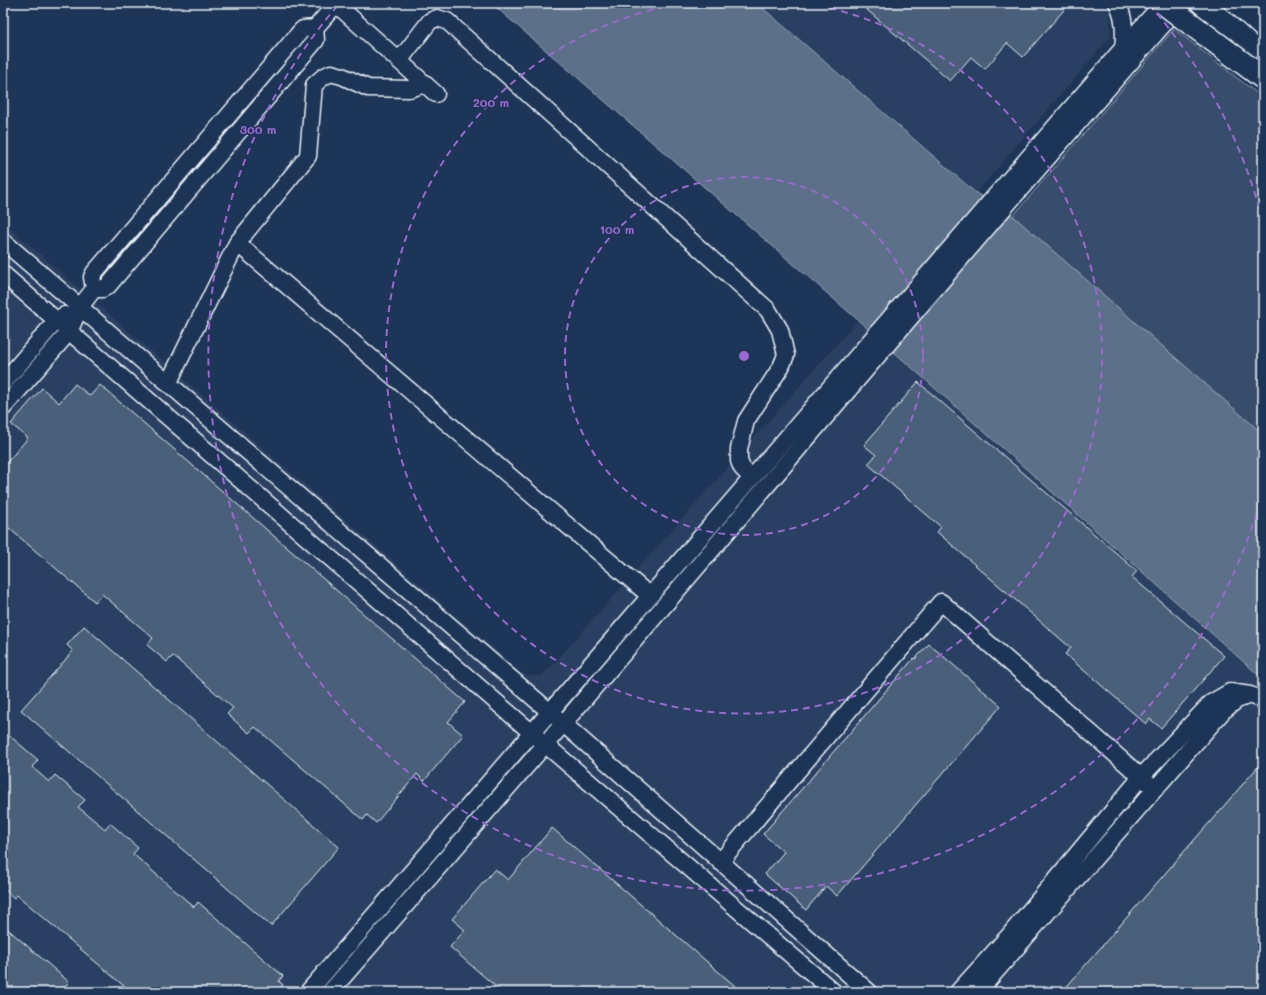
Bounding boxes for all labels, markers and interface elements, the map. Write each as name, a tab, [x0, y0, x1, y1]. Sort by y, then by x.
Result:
text: 200 m	[473, 94, 509, 110]
text: 300 m	[240, 121, 276, 137]
text: 100 m	[600, 221, 634, 237]
centre of rings	[737, 349, 751, 363]

